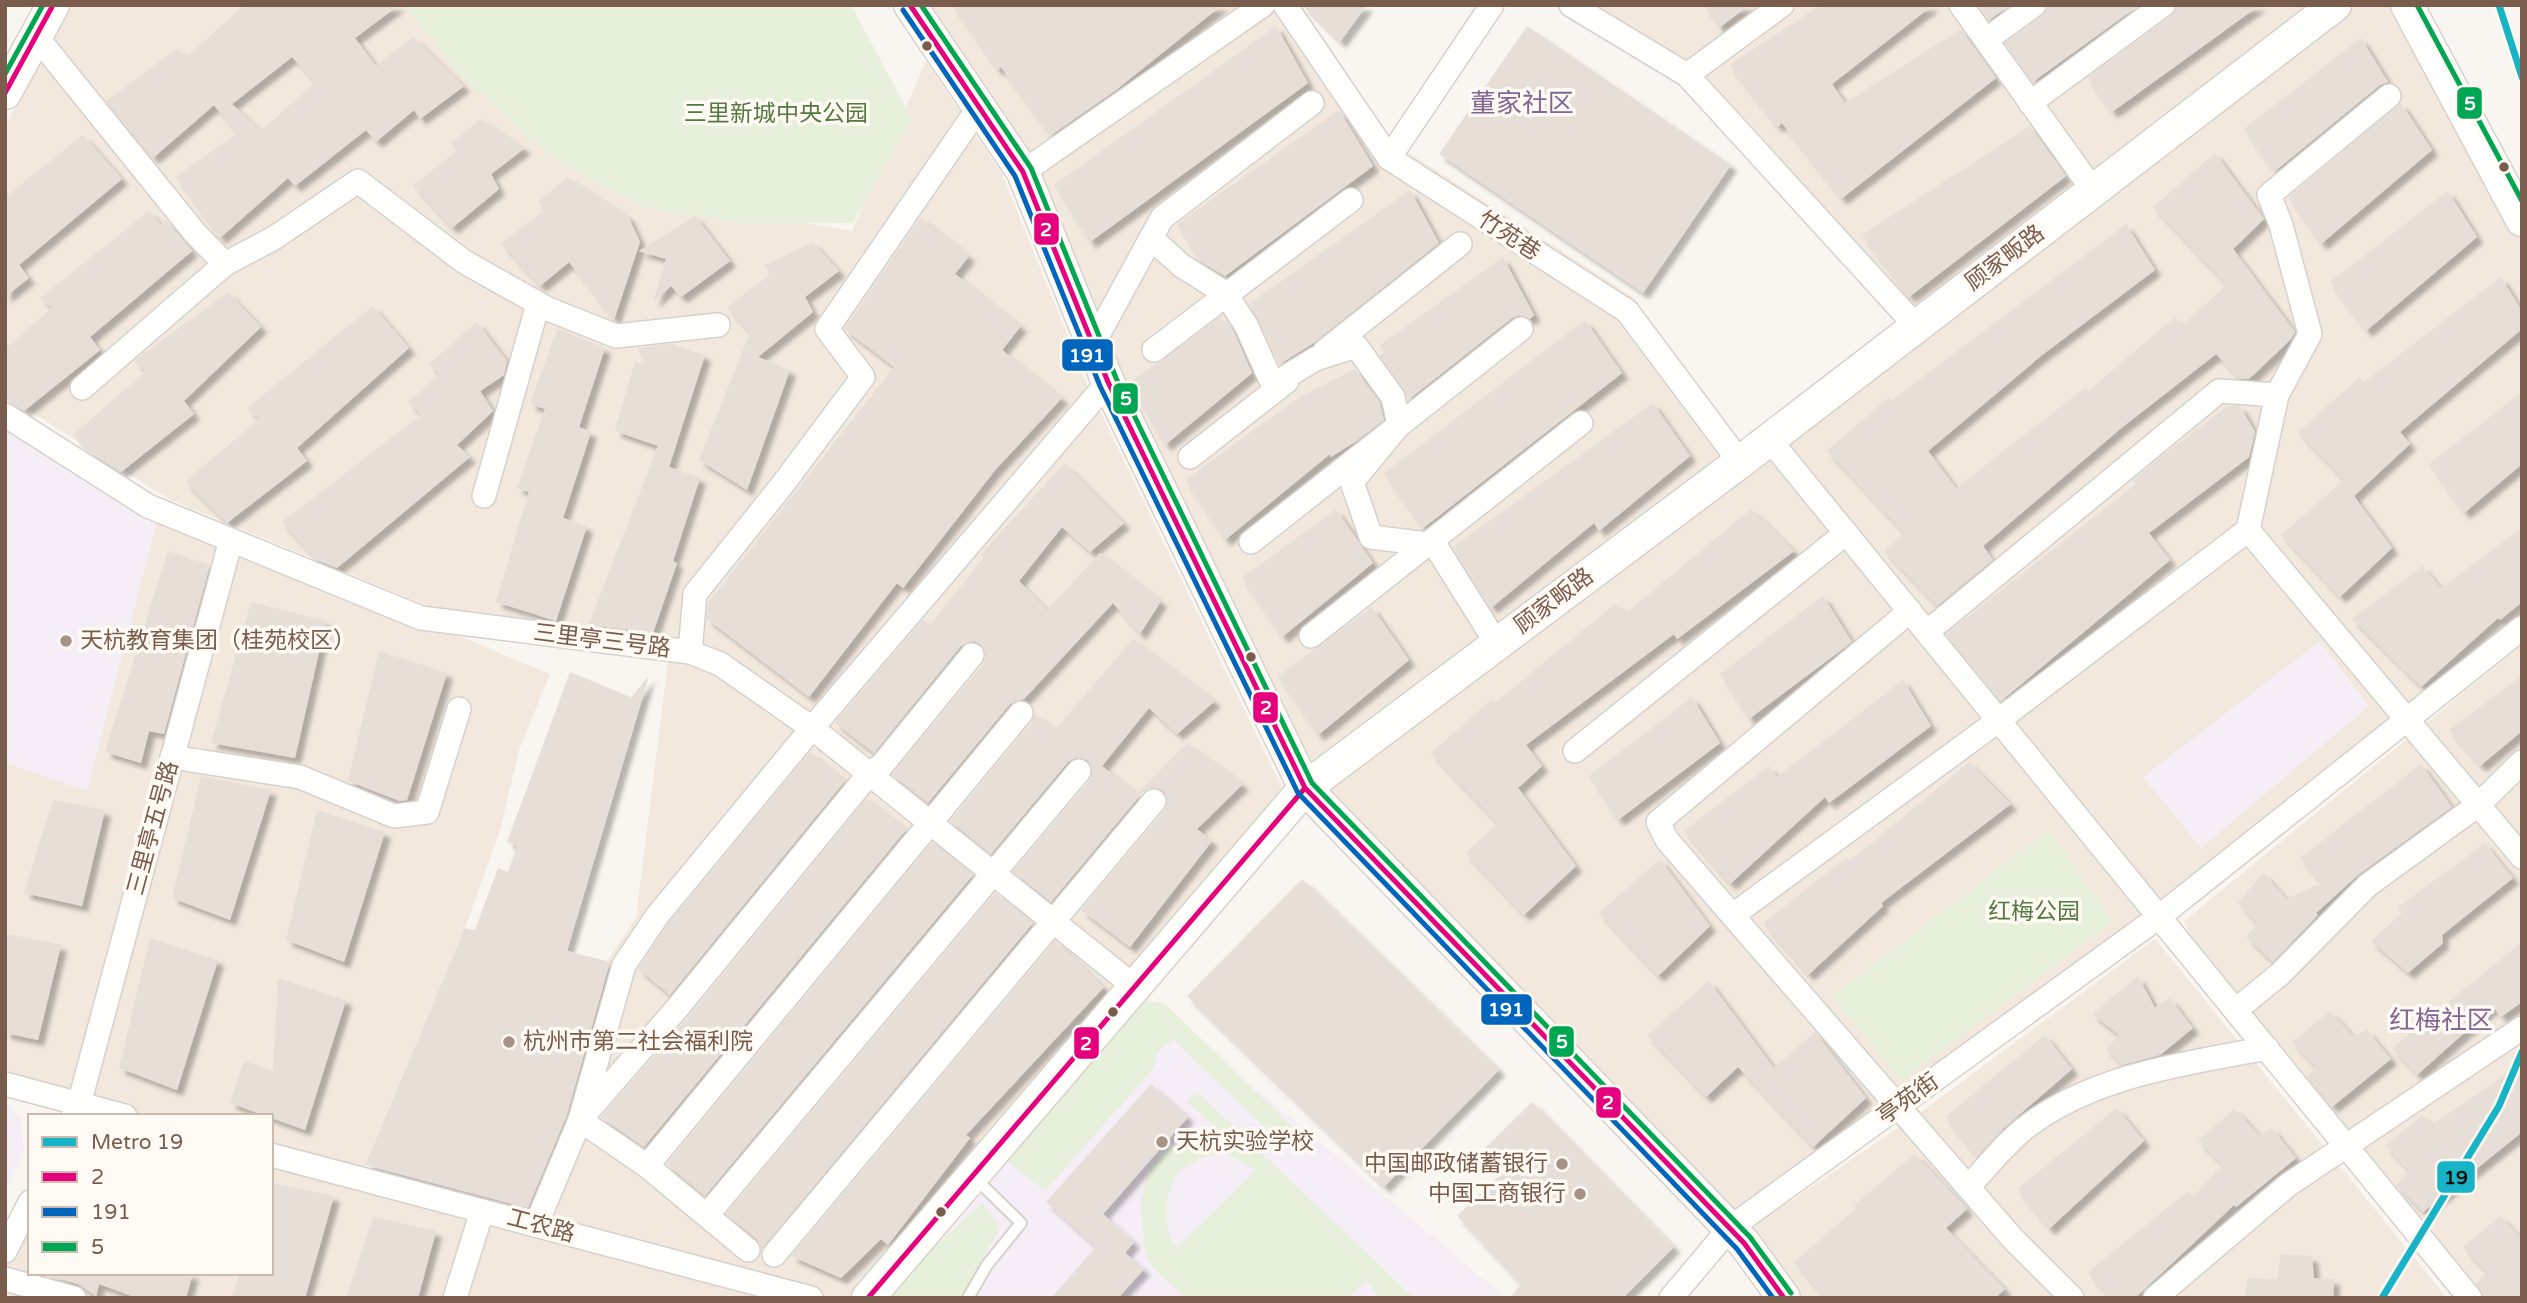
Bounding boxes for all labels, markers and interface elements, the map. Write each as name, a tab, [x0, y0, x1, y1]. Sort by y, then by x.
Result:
unlabelled marker	[920, 39, 934, 53]
line badge: 5	[2456, 86, 2483, 120]
district label: 董家社区	[1470, 88, 1574, 119]
text: 5	[2464, 93, 2476, 115]
park label: 三里新城中央公园	[684, 100, 868, 128]
unlabelled marker	[2497, 160, 2511, 174]
street label: 竹苑巷	[1472, 205, 1546, 267]
line badge: 2	[1033, 212, 1060, 246]
text: 2	[1040, 219, 1052, 241]
street label: 顾家畈路	[1960, 219, 2050, 297]
line badge: 191	[1061, 338, 1114, 372]
text: 191	[1069, 345, 1105, 367]
line badge: 5	[1112, 382, 1139, 415]
text: 5	[1120, 388, 1132, 410]
street label: 顾家畈路	[1509, 562, 1599, 640]
street label: 三里亭三号路	[532, 619, 672, 663]
place label: 天杭教育集团（桂苑校区）	[80, 627, 356, 655]
marker: 天杭教育集团（桂苑校区）	[58, 633, 74, 649]
unlabelled marker	[1244, 650, 1258, 664]
line badge: 2	[1252, 691, 1279, 724]
text: 2	[1260, 697, 1272, 719]
street label: 三里亭五号路	[122, 758, 184, 898]
park label: 红梅公园	[1988, 898, 2080, 926]
line badge: 191	[1480, 993, 1533, 1026]
text: 191	[1488, 999, 1524, 1021]
unlabelled marker	[1106, 1005, 1120, 1019]
district label: 红梅社区	[2389, 1005, 2493, 1036]
line badge: 5	[1548, 1025, 1575, 1058]
line badge: 2	[1073, 1026, 1100, 1060]
place label: 杭州市第二社会福利院	[523, 1028, 753, 1056]
text: 5	[1556, 1031, 1568, 1053]
text: 2	[1080, 1033, 1092, 1055]
marker: 杭州市第二社会福利院	[501, 1034, 517, 1050]
street label: 亭苑街	[1872, 1067, 1944, 1131]
line badge: 2	[1595, 1086, 1622, 1119]
text: 2	[1602, 1092, 1614, 1114]
legend	[28, 1114, 273, 1275]
place label: 天杭实验学校	[1176, 1128, 1314, 1156]
text: Metro 19	[91, 1130, 183, 1155]
marker: 天杭实验学校	[1154, 1134, 1170, 1150]
place label: 中国邮政储蓄银行	[1364, 1150, 1548, 1178]
marker: 中国邮政储蓄银行	[1554, 1156, 1570, 1172]
line badge: 19	[2436, 1160, 2476, 1194]
text: 2	[91, 1165, 104, 1190]
text: 19	[2444, 1167, 2468, 1189]
place label: 中国工商银行	[1428, 1180, 1566, 1208]
marker: 中国工商银行	[1572, 1186, 1588, 1202]
text: 191	[91, 1200, 131, 1225]
street label: 工农路	[504, 1204, 578, 1248]
unlabelled marker	[934, 1205, 948, 1219]
text: 5	[91, 1235, 104, 1260]

